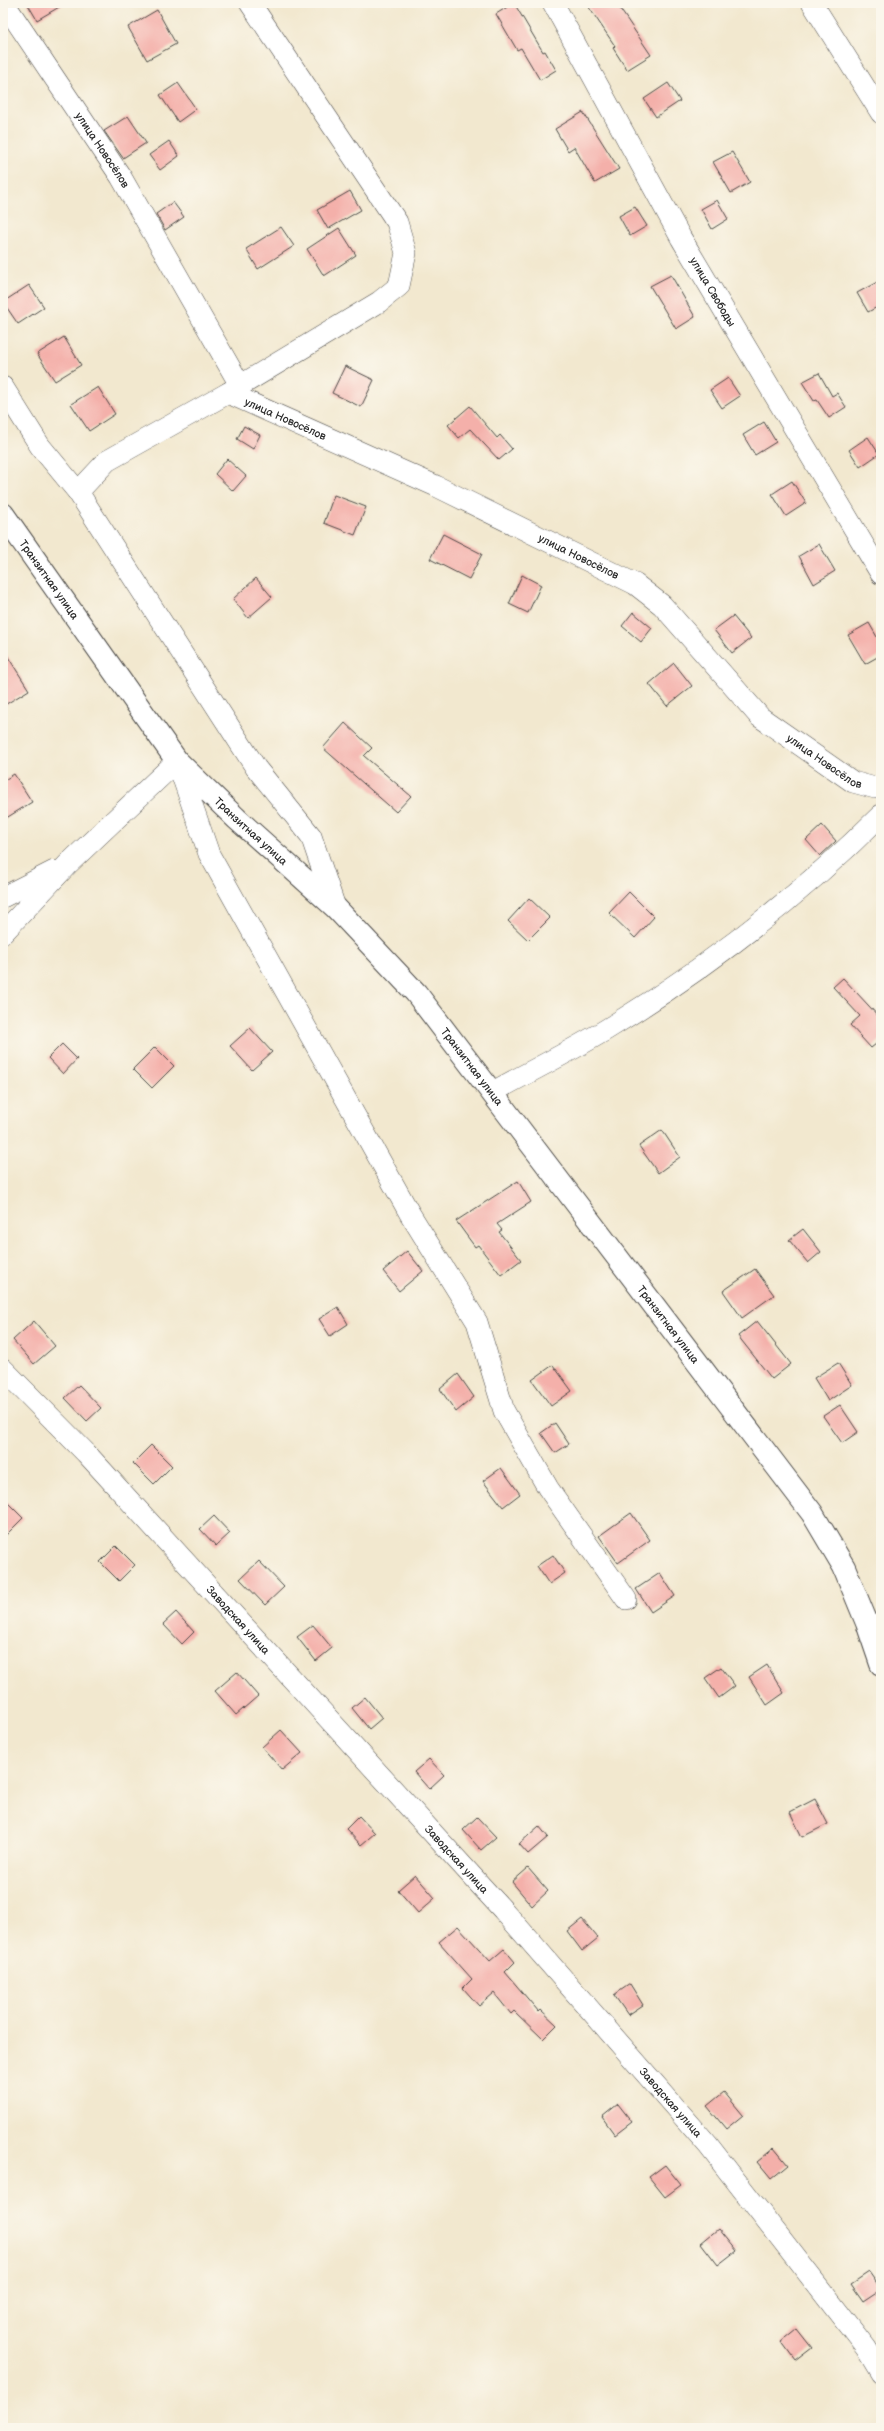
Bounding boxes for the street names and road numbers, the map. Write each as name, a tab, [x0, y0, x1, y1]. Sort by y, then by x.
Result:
street label: улица Новосёлов	[72, 110, 132, 191]
street label: улица Свободы	[687, 255, 738, 329]
street label: улица Новосёлов	[242, 395, 328, 443]
street label: улица Новосёлов	[536, 531, 621, 582]
street label: Транзитная улица	[16, 537, 81, 622]
street label: улица Новосёлов	[784, 732, 863, 791]
street label: Транзитная улица	[211, 795, 290, 868]
street label: Транзитная улица	[438, 1026, 506, 1109]
street label: Транзитная улица	[634, 1283, 702, 1367]
street label: Заводская улица	[203, 1583, 273, 1657]
street label: Заводская улица	[422, 1823, 491, 1897]
street label: Заводская улица	[637, 2065, 705, 2140]

